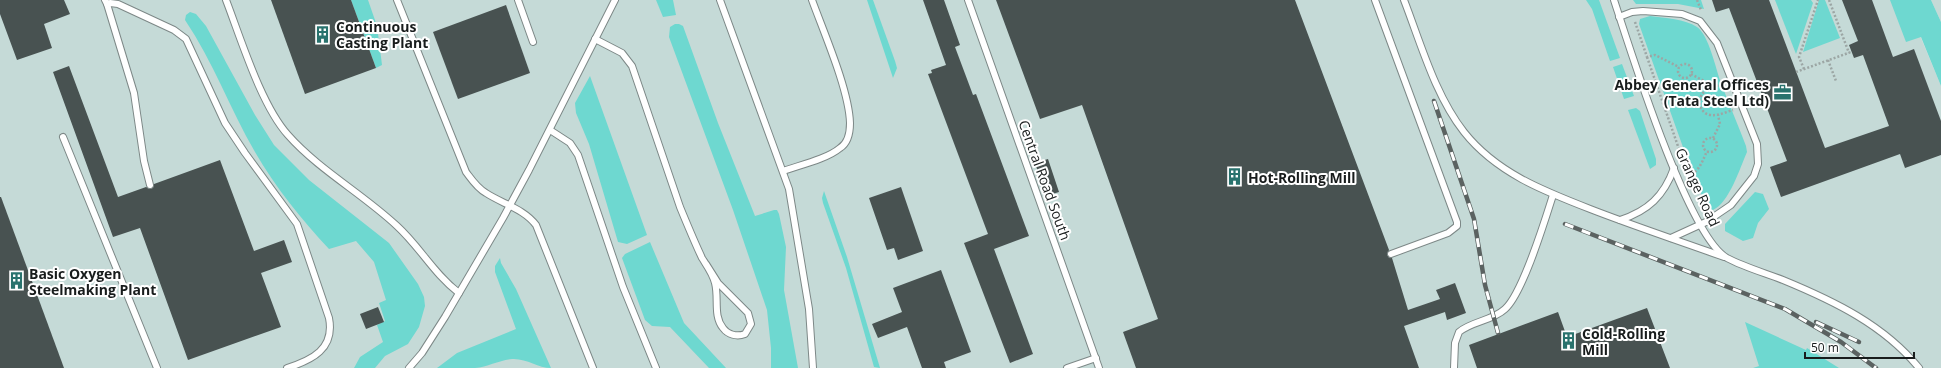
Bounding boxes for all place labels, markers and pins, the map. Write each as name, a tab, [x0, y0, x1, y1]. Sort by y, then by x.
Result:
place label: Continuous Casting Plant	[336, 17, 428, 52]
building icon: Continuous Casting Plant	[313, 24, 333, 44]
place label: Abbey General Offices (Tata Steel Ltd)	[1614, 75, 1769, 110]
office icon: Abbey General Offices (Tata Steel Ltd)	[1772, 82, 1792, 102]
building icon: Hot-Rolling Mill	[1225, 167, 1245, 187]
place label: Hot-Rolling Mill	[1248, 168, 1355, 187]
place label: Basic Oxygen Steelmaking Plant	[29, 264, 156, 299]
building icon: Basic Oxygen Steelmaking Plant	[6, 271, 26, 291]
place label: Cold-Rolling Mill	[1582, 324, 1665, 359]
building icon: Cold-Rolling Mill	[1559, 331, 1579, 351]

